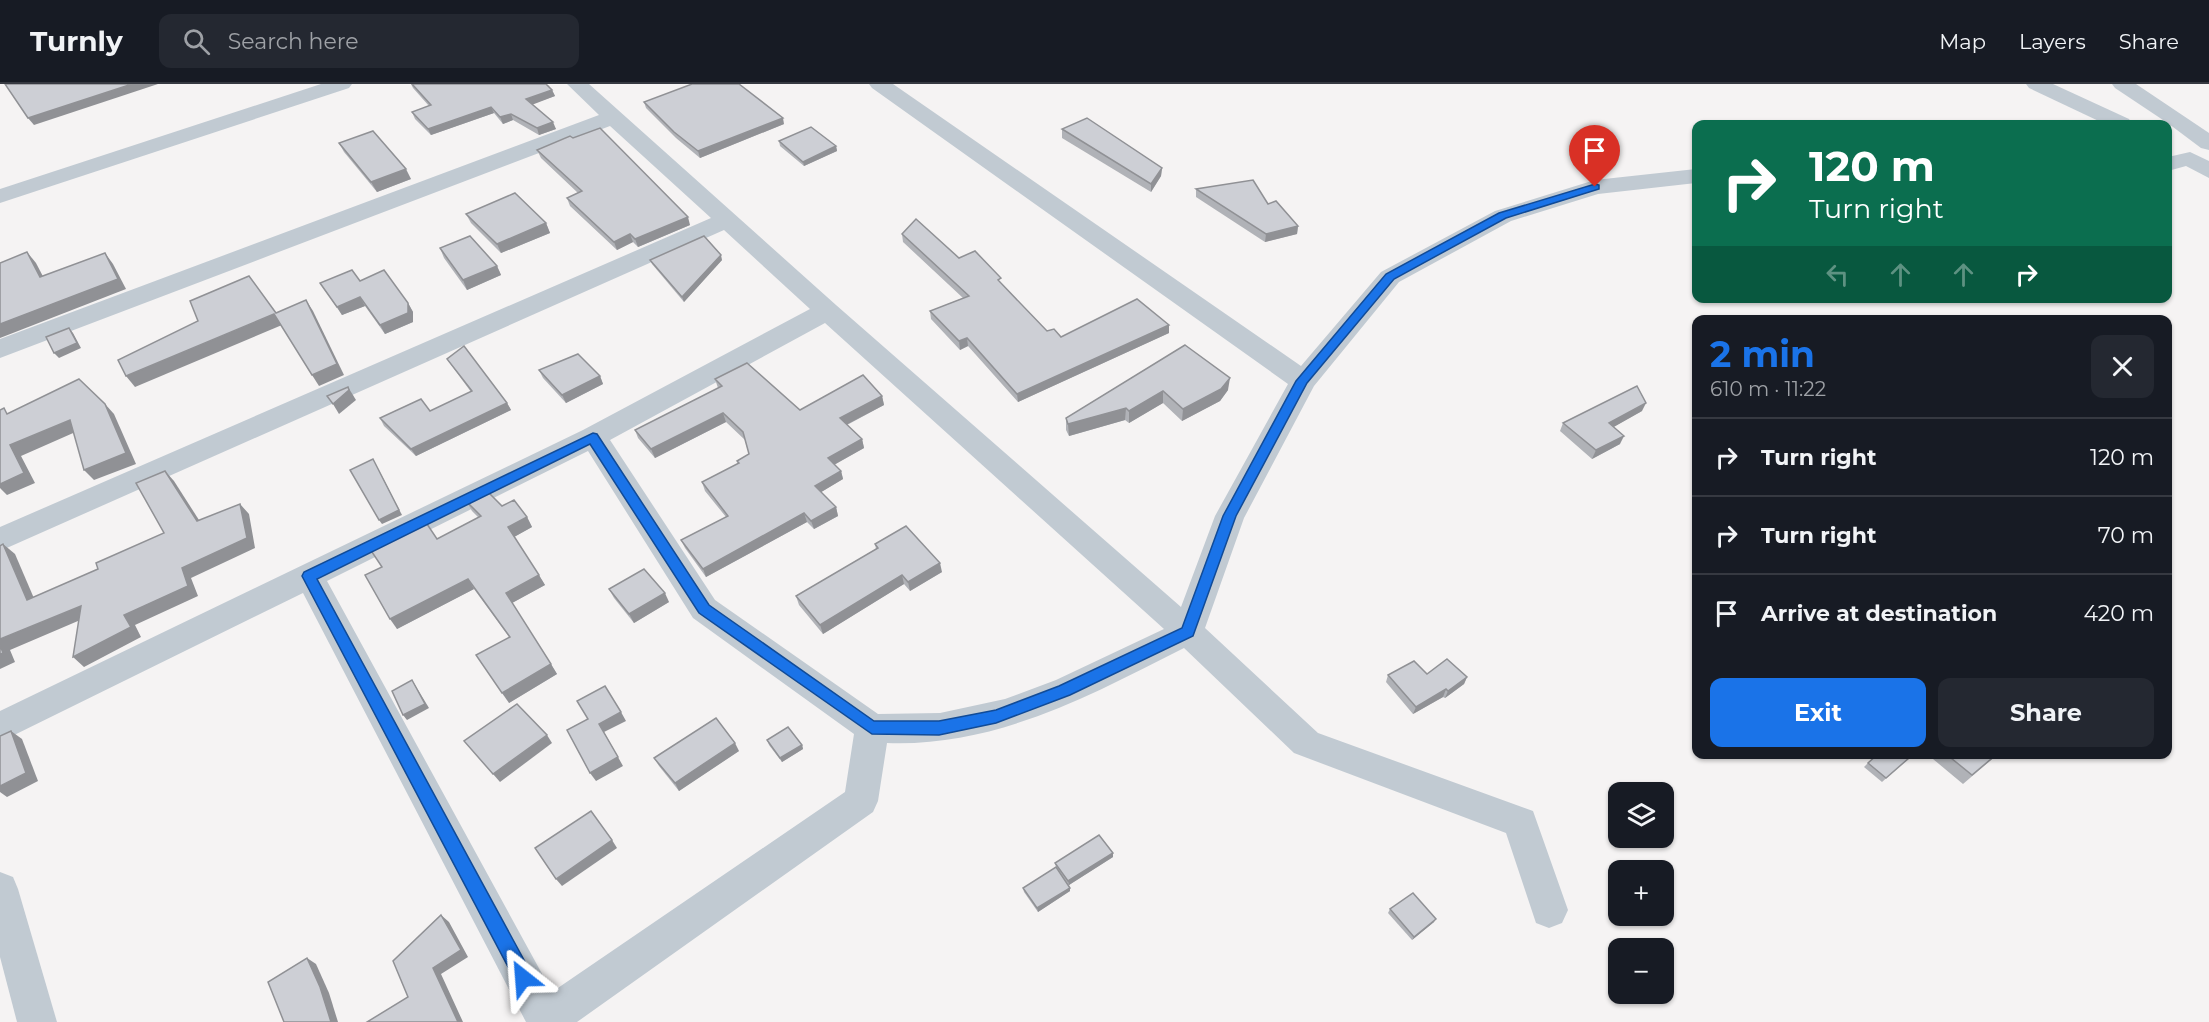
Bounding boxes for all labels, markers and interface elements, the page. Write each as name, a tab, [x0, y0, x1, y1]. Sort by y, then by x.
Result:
search box	[159, 14, 579, 68]
text: Turnly	[30, 24, 123, 58]
icon: search	[180, 25, 213, 58]
text: Search here	[228, 28, 359, 55]
text: Map	[1939, 29, 1986, 54]
text: Layers	[2019, 29, 2086, 54]
text: Share	[2119, 29, 2179, 54]
pin	[1569, 125, 1620, 187]
icon: arrive	[1578, 134, 1611, 167]
text: 120 m	[1809, 140, 1935, 192]
icon: right	[1710, 144, 1788, 222]
text: Turn right	[1809, 192, 1944, 225]
icon: left	[1821, 258, 1854, 291]
icon: ahead	[1884, 258, 1917, 291]
icon: ahead	[1947, 258, 1980, 291]
icon: right	[2010, 258, 2043, 291]
text: 2 min	[1710, 332, 1815, 376]
button: close	[2091, 335, 2154, 398]
text: 610 m · 11:22	[1710, 377, 1826, 401]
icon: right	[1710, 441, 1743, 474]
text: Turn right	[1761, 444, 1876, 471]
text: 120 m	[2090, 444, 2154, 471]
icon: right	[1710, 519, 1743, 552]
text: Turn right	[1761, 522, 1876, 549]
text: 70 m	[2098, 522, 2154, 549]
icon: arrive	[1710, 597, 1743, 630]
text: Arrive at destination	[1761, 600, 1997, 627]
text: 420 m	[2083, 600, 2154, 627]
button: Exit	[1710, 678, 1926, 747]
button: Share	[1938, 678, 2154, 747]
map controls	[1608, 782, 1674, 1004]
button: layers	[1608, 782, 1674, 848]
button: +	[1608, 860, 1674, 926]
button: −	[1608, 938, 1674, 1004]
position arrow	[491, 946, 555, 1010]

